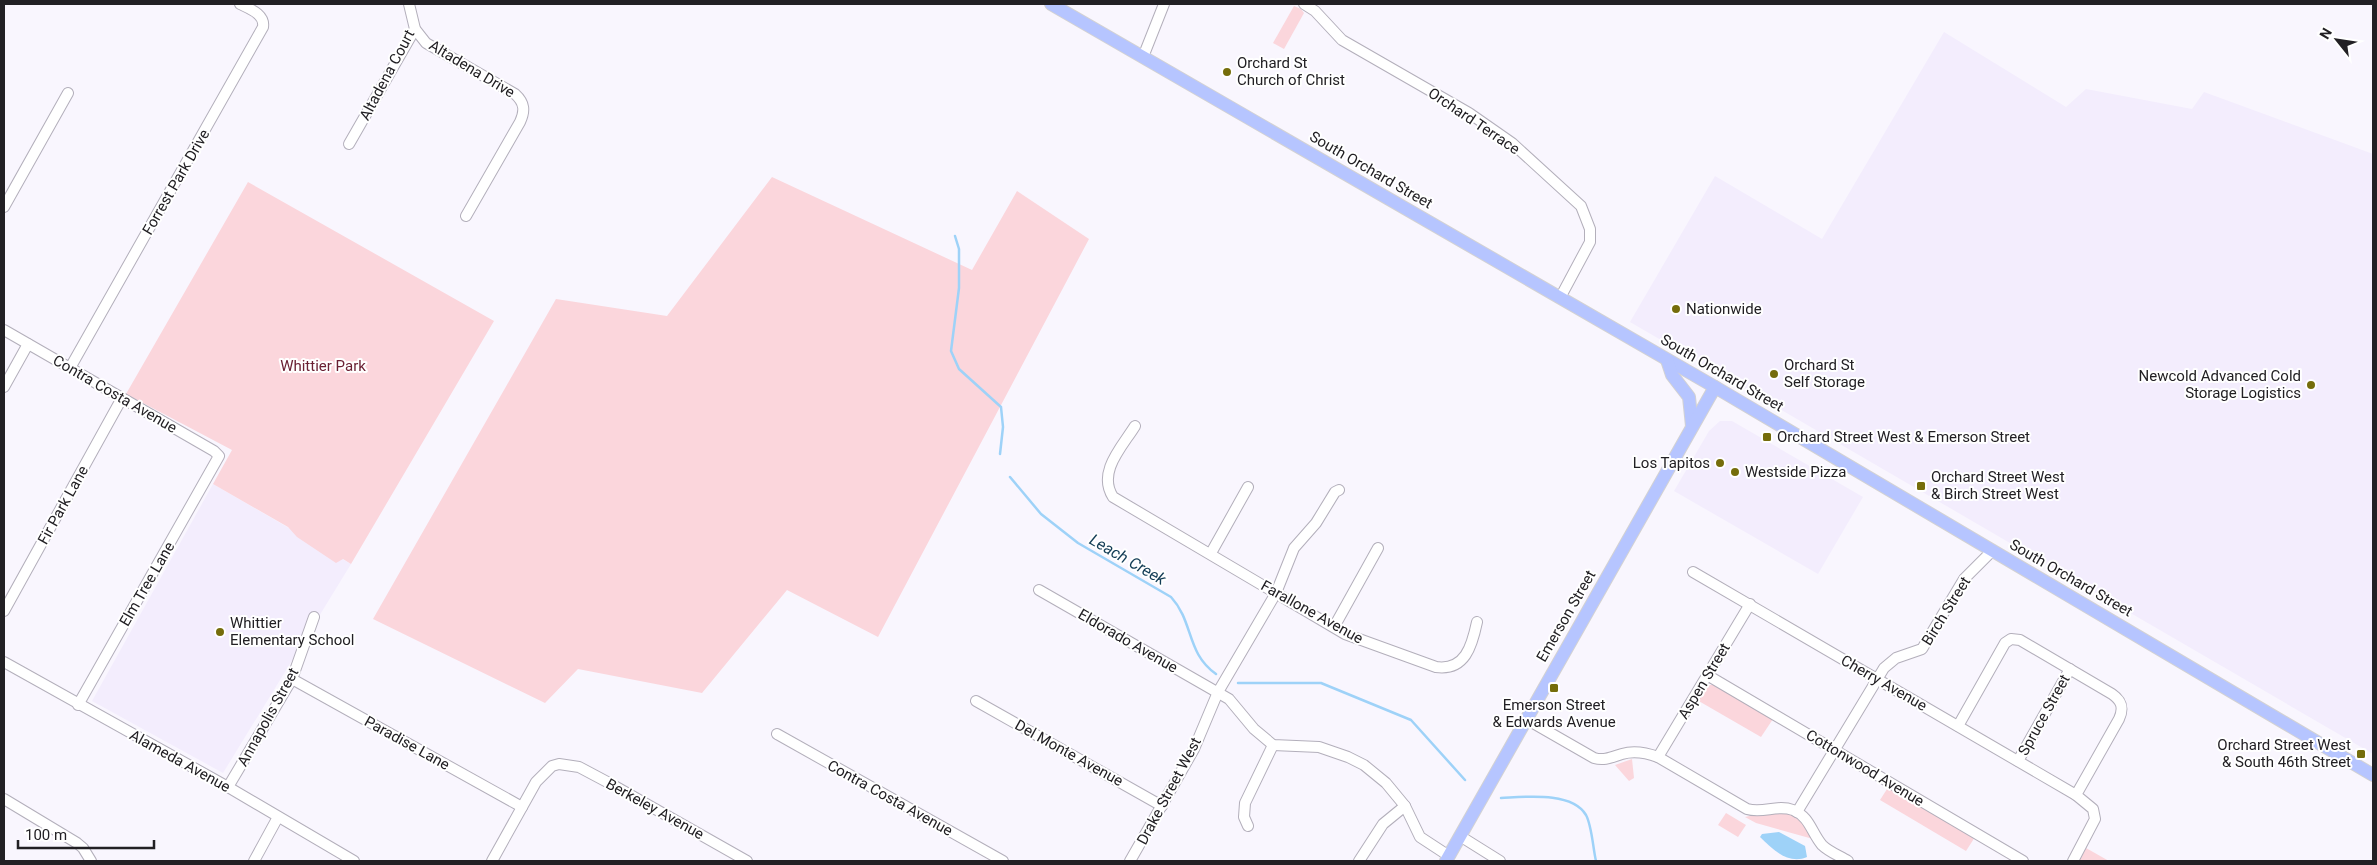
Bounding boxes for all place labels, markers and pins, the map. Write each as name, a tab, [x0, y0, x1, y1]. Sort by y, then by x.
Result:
place label: Orchard St Church of Christ	[1237, 54, 1345, 89]
marker: Orchard St Church of Christ	[1221, 66, 1233, 78]
place label: Nationwide	[1686, 300, 1762, 318]
marker: Nationwide	[1670, 303, 1682, 315]
place label: Orchard St Self Storage	[1784, 356, 1865, 391]
place label: Newcold Advanced Cold Storage Logistics	[2139, 367, 2301, 402]
marker: Orchard St Self Storage	[1768, 368, 1780, 380]
marker: Newcold Advanced Cold Storage Logistics	[2305, 379, 2317, 391]
place label: Orchard Street West & Emerson Street	[1777, 428, 2030, 446]
marker: Orchard Street West & Emerson Street	[1761, 431, 1773, 443]
place label: Los Tapitos	[1633, 454, 1710, 472]
marker: Los Tapitos	[1714, 457, 1726, 469]
place label: Westside Pizza	[1745, 463, 1846, 481]
marker: Westside Pizza	[1729, 466, 1741, 478]
place label: Orchard Street West & Birch Street West	[1931, 468, 2065, 503]
marker: Orchard Street West & Birch Street West	[1915, 480, 1927, 492]
place label: Whittier Elementary School	[230, 614, 354, 649]
marker: Whittier Elementary School	[214, 626, 226, 638]
marker: Emerson Street & Edwards Avenue	[1548, 682, 1560, 694]
place label: Emerson Street & Edwards Avenue	[1492, 696, 1616, 731]
place label: Orchard Street West & South 46th Street	[2217, 736, 2351, 771]
marker: Orchard Street West & South 46th Street	[2355, 748, 2367, 760]

